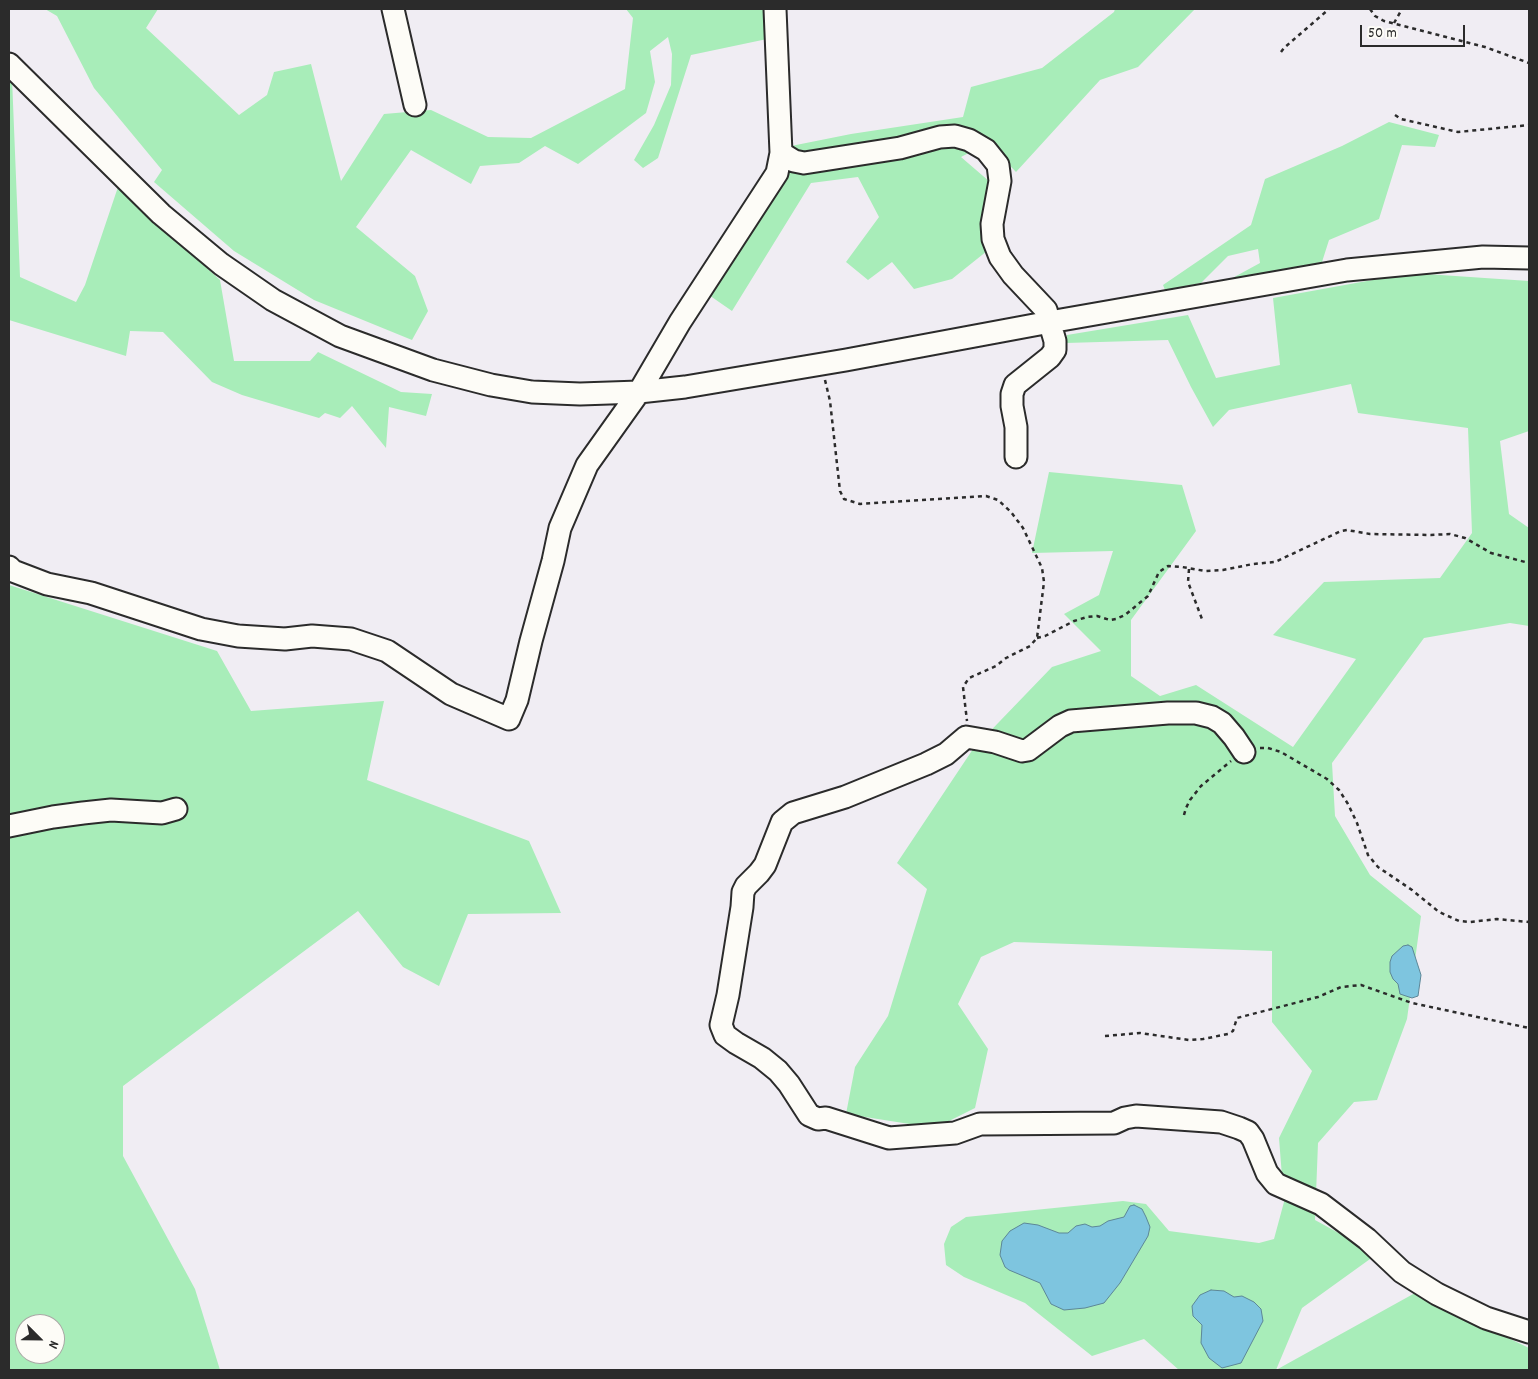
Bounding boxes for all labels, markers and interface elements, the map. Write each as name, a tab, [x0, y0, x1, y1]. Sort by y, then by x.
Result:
scale bar	[1363, 15, 1468, 47]
text: 50 m	[1368, 23, 1397, 45]
north arrow	[15, 1314, 65, 1364]
text: N	[42, 1337, 63, 1352]

